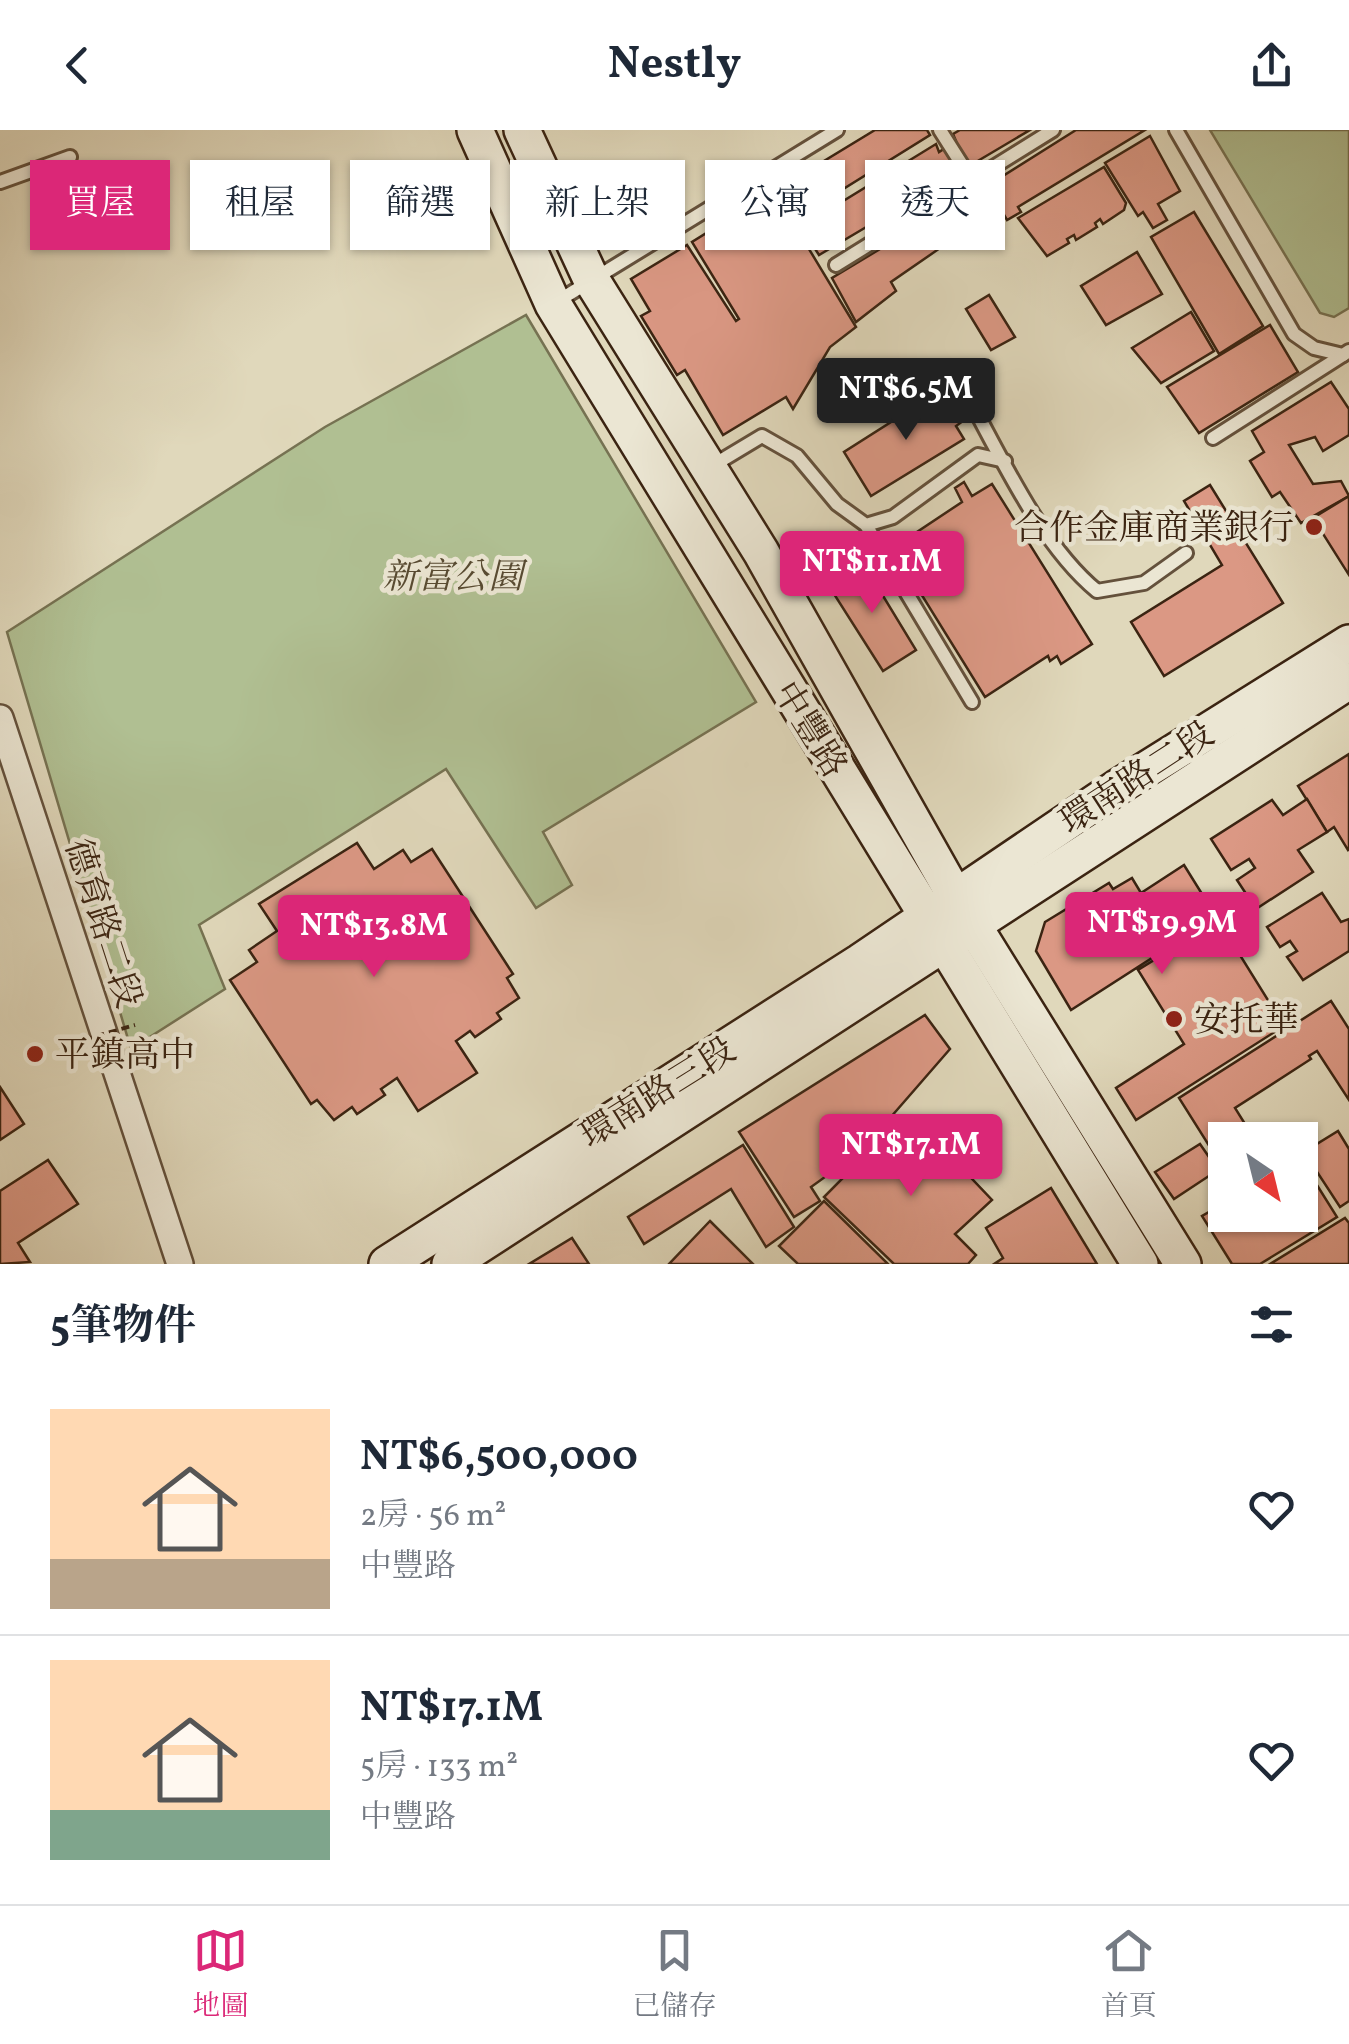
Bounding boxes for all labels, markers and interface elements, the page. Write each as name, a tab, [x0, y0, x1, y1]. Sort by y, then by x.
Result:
text: Nestly	[608, 34, 741, 97]
icon: back	[50, 38, 105, 93]
icon: share	[1244, 38, 1299, 93]
chip: 買屋	[30, 160, 170, 250]
chip: 租屋	[190, 160, 330, 250]
chip: 篩選	[350, 160, 490, 250]
chip: 新上架	[510, 160, 685, 250]
chip: 公寓	[705, 160, 845, 250]
chip: 透天	[865, 160, 1005, 250]
pin: NT$6.5M	[814, 358, 998, 443]
text: NT$6.5M	[839, 368, 973, 412]
place label: 合作金庫商業銀行	[1014, 506, 1294, 554]
marker: 合作金庫商業銀行	[1303, 516, 1325, 538]
pin: NT$11.1M	[769, 531, 975, 616]
text: NT$11.1M	[802, 541, 942, 585]
park label: 新富公園	[383, 555, 528, 603]
street label: 中豐路	[760, 673, 857, 788]
street label: 環南路二段	[1051, 712, 1224, 847]
street label: 德育路二段	[51, 833, 151, 1015]
pin: NT$19.9M	[1059, 892, 1265, 977]
pin: NT$13.8M	[271, 895, 477, 980]
text: NT$19.9M	[1087, 902, 1237, 946]
text: NT$13.8M	[300, 905, 448, 949]
place label: 安托華	[1194, 998, 1299, 1046]
marker: 安托華	[1163, 1008, 1185, 1030]
street label: 環南路三段	[572, 1028, 746, 1161]
place label: 平鎮高中	[55, 1033, 195, 1081]
marker: 平鎮高中	[24, 1043, 46, 1065]
pin: NT$17.1M	[808, 1114, 1014, 1199]
north arrow	[1208, 1122, 1318, 1232]
map controls	[1208, 1122, 1318, 1232]
text: NT$17.1M	[841, 1124, 981, 1168]
icon: filters	[1244, 1297, 1299, 1352]
text: 5筆物件	[50, 1299, 196, 1358]
text: NT$6,500,000	[360, 1429, 638, 1488]
icon: home	[130, 1449, 250, 1569]
icon: heart	[1244, 1482, 1299, 1537]
text: 2房 · 56 m²	[360, 1495, 506, 1539]
text: 中豐路	[360, 1546, 456, 1590]
text: NT$17.1M	[360, 1680, 543, 1739]
icon: home	[130, 1700, 250, 1820]
icon: heart	[1244, 1733, 1299, 1788]
text: 5房 · 133 m²	[360, 1746, 518, 1790]
text: 中豐路	[360, 1797, 456, 1841]
tab: 地圖	[192, 1923, 248, 2027]
tab: 已儲存	[632, 1923, 717, 2027]
tab: 首頁	[1101, 1923, 1157, 2027]

